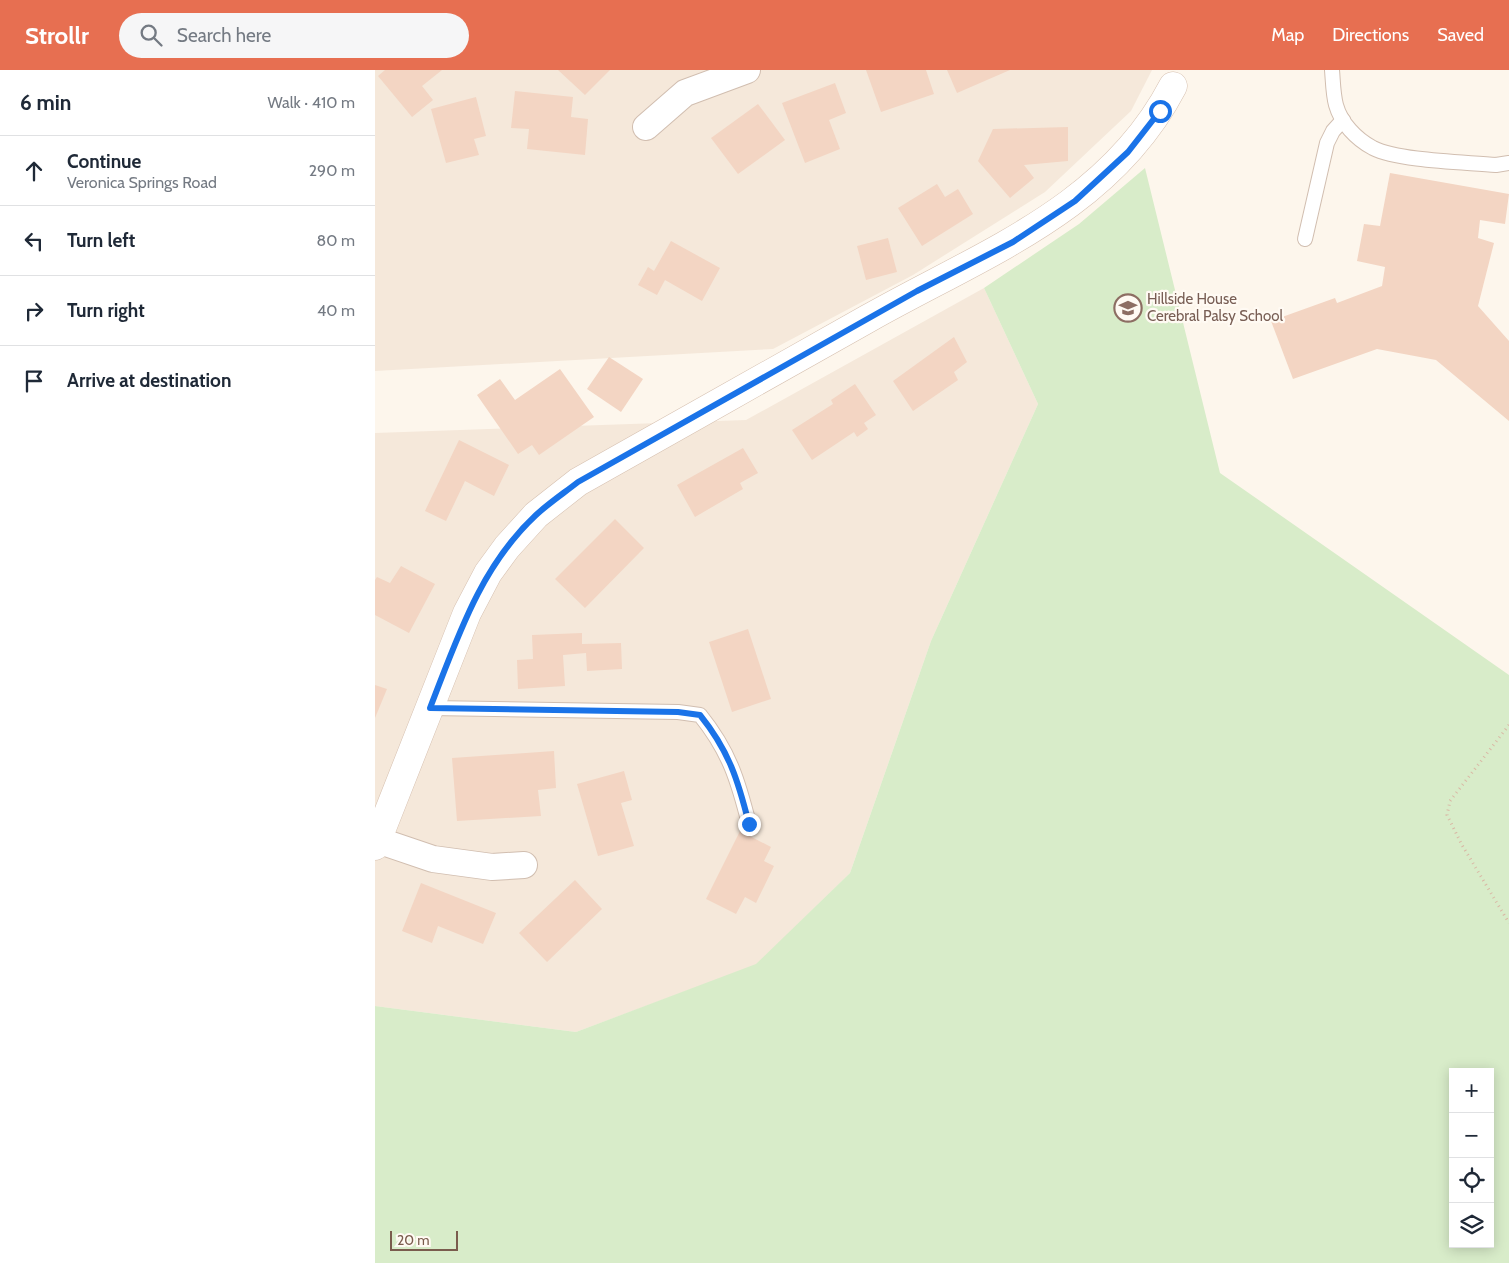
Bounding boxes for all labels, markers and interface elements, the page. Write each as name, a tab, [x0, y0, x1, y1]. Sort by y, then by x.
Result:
search box	[119, 13, 469, 58]
text: Strollr	[25, 21, 89, 50]
icon: search	[137, 21, 165, 49]
text: Search here	[177, 24, 271, 47]
text: Map	[1271, 24, 1304, 46]
text: Directions	[1332, 24, 1409, 46]
text: Saved	[1437, 24, 1484, 46]
text: 6 min	[20, 90, 71, 115]
text: Walk · 410 m	[268, 93, 355, 112]
route start	[1149, 100, 1172, 123]
text: Continue	[67, 150, 141, 173]
icon: ahead	[20, 157, 48, 185]
text: 290 m	[309, 161, 355, 180]
text: Veronica Springs Road	[67, 173, 217, 192]
icon: left	[20, 227, 48, 255]
text: Turn left	[67, 229, 135, 252]
text: 80 m	[317, 231, 355, 250]
place label: Hillside House Cerebral Palsy School	[1147, 290, 1283, 325]
school or university icon: Hillside House Cerebral Palsy School	[1113, 293, 1143, 323]
icon: right	[20, 297, 48, 325]
text: Turn right	[67, 299, 145, 322]
text: 40 m	[317, 301, 355, 320]
icon: arrive	[20, 367, 48, 395]
text: Arrive at destination	[67, 369, 231, 392]
route end	[738, 813, 761, 836]
map controls	[1449, 1068, 1494, 1248]
button: +	[1449, 1068, 1494, 1113]
button: −	[1449, 1113, 1494, 1158]
button: locate	[1449, 1158, 1494, 1203]
button: layers	[1449, 1203, 1494, 1248]
scale bar	[390, 1228, 457, 1251]
text: 20 m	[397, 1231, 430, 1249]

